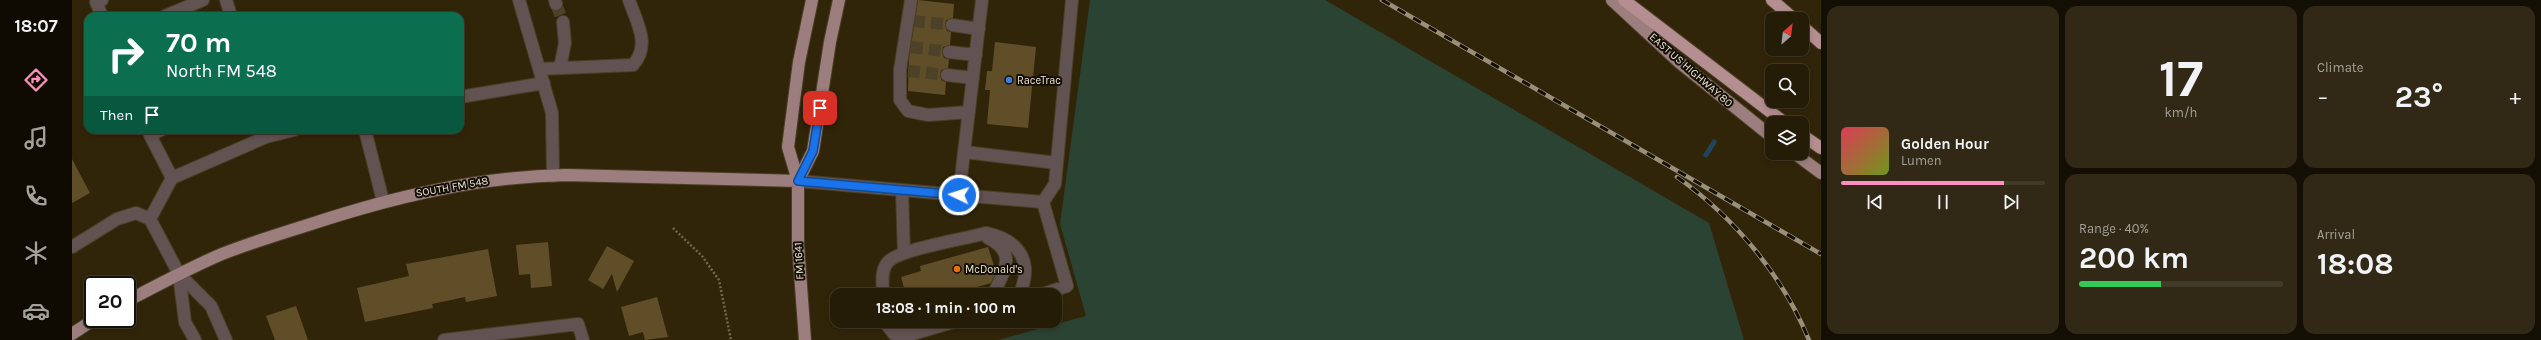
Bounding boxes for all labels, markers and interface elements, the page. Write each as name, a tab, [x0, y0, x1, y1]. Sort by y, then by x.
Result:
north arrow	[1765, 12, 1809, 56]
map controls	[1765, 12, 1809, 160]
text: 18:07	[14, 15, 58, 37]
text: 70 m	[166, 26, 231, 59]
icon: right	[100, 28, 152, 80]
street label: EAST US HIGHWAY 80	[1647, 30, 1735, 110]
text: 17	[2159, 48, 2203, 109]
text: North FM 548	[166, 60, 277, 82]
text: Climate	[2317, 60, 2363, 75]
button: search	[1765, 64, 1809, 108]
icon: directions	[22, 66, 50, 94]
place label: RaceTrac	[1017, 74, 1061, 87]
marker: RaceTrac	[1004, 75, 1014, 85]
text: 23°	[2395, 79, 2443, 115]
text: −	[2317, 84, 2329, 110]
text: +	[2509, 84, 2521, 110]
pin	[803, 91, 837, 125]
icon: arrive	[809, 97, 831, 119]
icon: arrive	[141, 104, 163, 126]
text: km/h	[2165, 105, 2197, 120]
text: Then	[100, 106, 133, 124]
button: layers	[1765, 116, 1809, 160]
icon: music	[22, 124, 50, 152]
text: Golden Hour	[1901, 135, 1989, 153]
text: Lumen	[1901, 153, 1942, 168]
street label: SOUTH FM 548	[415, 174, 489, 200]
position arrow	[938, 174, 980, 216]
icon: phone	[22, 182, 50, 210]
icon: previous	[1864, 191, 1886, 213]
icon: pause	[1932, 191, 1954, 213]
icon: next	[2000, 191, 2022, 213]
text: Range · 40%	[2079, 221, 2149, 236]
text: Arrival	[2317, 227, 2355, 242]
icon: climate	[22, 239, 50, 267]
text: 200 km	[2079, 240, 2189, 276]
street label: FM 1641	[792, 242, 806, 280]
text: 18:08	[2317, 246, 2394, 282]
place label: McDonald's	[965, 263, 1023, 276]
marker: McDonald's	[952, 264, 962, 274]
speed limit sign: 20	[84, 276, 136, 328]
icon: car	[22, 297, 50, 325]
text: 18:08 · 1 min · 100 m	[876, 299, 1016, 317]

